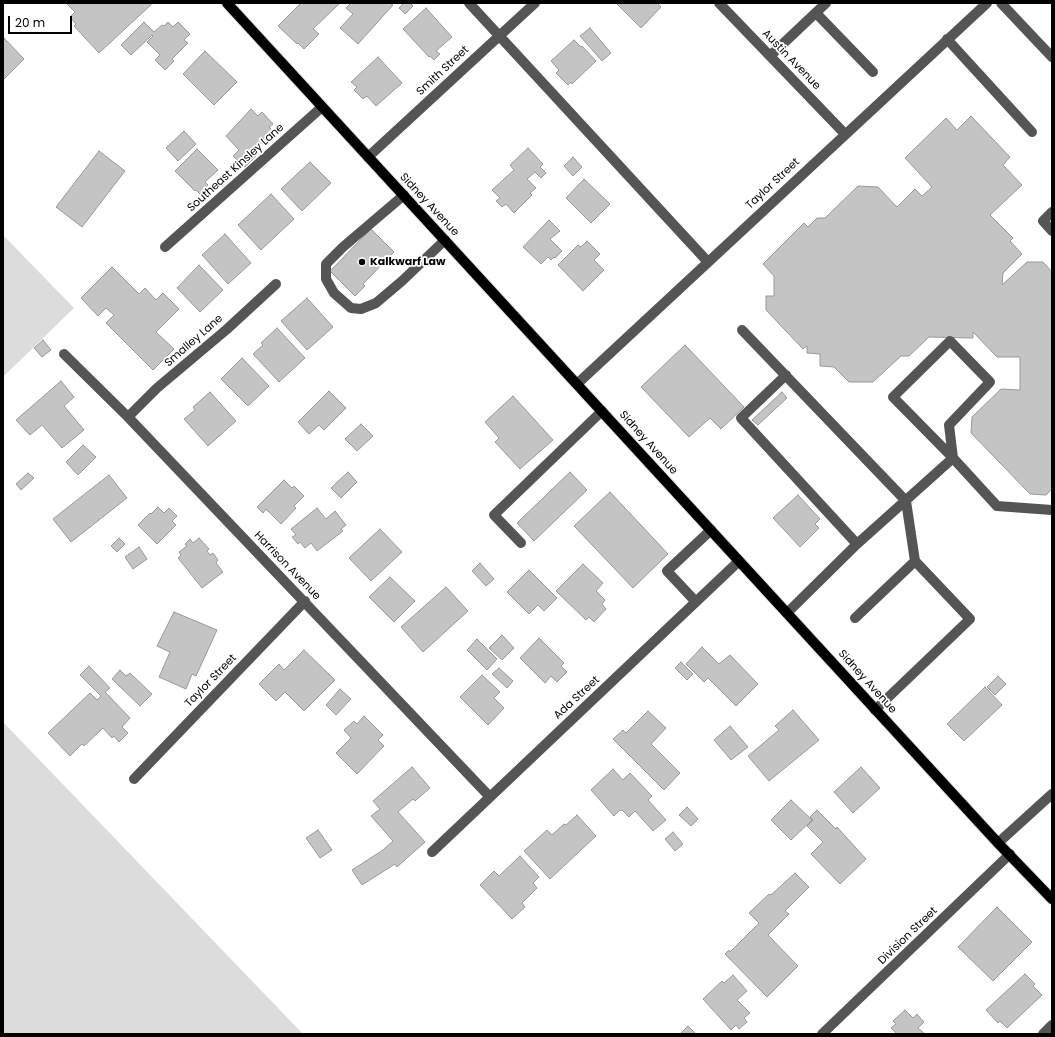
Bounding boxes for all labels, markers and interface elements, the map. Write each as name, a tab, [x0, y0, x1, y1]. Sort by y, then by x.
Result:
scale bar	[10, 8, 74, 34]
text: 20 m	[15, 14, 45, 31]
street label: Austin Avenue	[759, 27, 823, 93]
street label: Smith Street	[414, 43, 472, 99]
street label: Southeast Kinsley Lane	[185, 121, 287, 215]
street label: Taylor Street	[743, 156, 803, 212]
street label: Sidney Avenue	[397, 171, 461, 239]
place label: Kalkwarf Law	[370, 255, 445, 269]
marker: Kalkwarf Law	[357, 257, 367, 267]
street label: Smalley Lane	[162, 312, 226, 370]
street label: Sidney Avenue	[616, 409, 680, 477]
street label: Harrison Avenue	[251, 529, 323, 603]
street label: Sidney Avenue	[835, 648, 899, 716]
street label: Taylor Street	[182, 652, 240, 710]
street label: Ada Street	[551, 674, 603, 722]
street label: Division Street	[876, 904, 940, 968]

